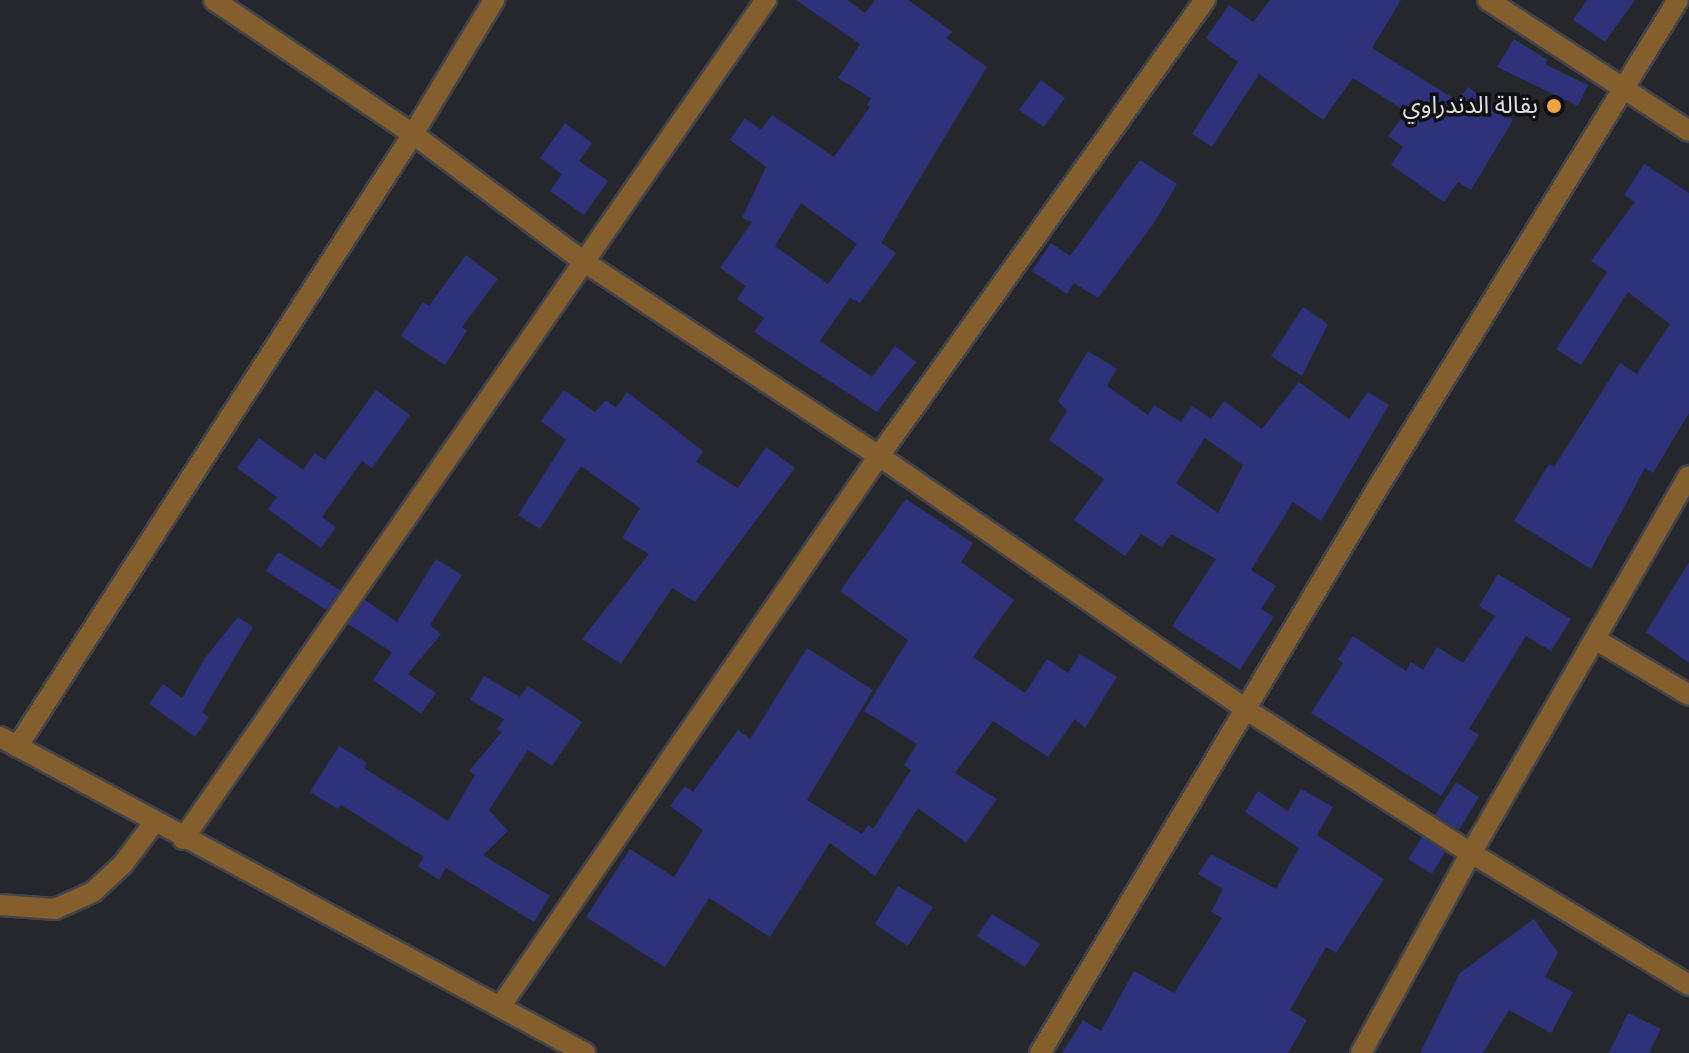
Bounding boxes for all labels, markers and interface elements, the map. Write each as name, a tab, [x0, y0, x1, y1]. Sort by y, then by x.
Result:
place label: بقالة الدندراوي	[1402, 92, 1538, 120]
marker: بقالة الدندراوي	[1545, 97, 1563, 115]

